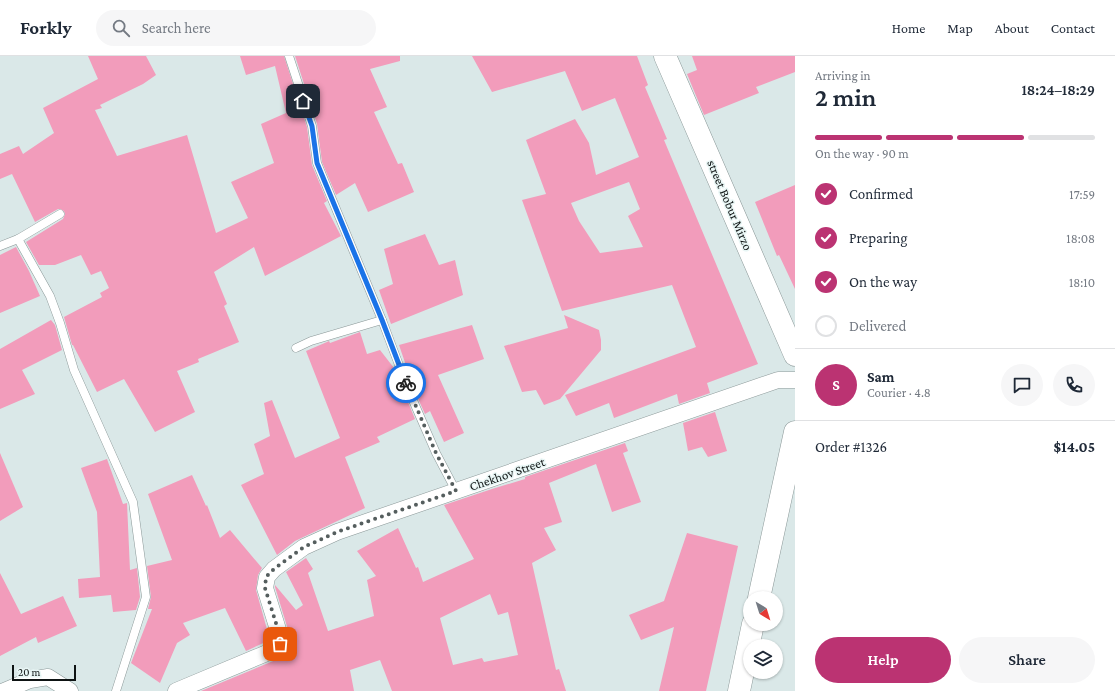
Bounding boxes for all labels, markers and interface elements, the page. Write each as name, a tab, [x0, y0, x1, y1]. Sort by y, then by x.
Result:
search box	[96, 10, 376, 46]
text: Forkly	[20, 17, 72, 38]
icon: search	[110, 17, 132, 39]
text: Search here	[142, 20, 211, 36]
text: Home	[892, 20, 925, 36]
text: Map	[947, 20, 973, 36]
text: About	[995, 20, 1029, 36]
text: Contact	[1051, 20, 1095, 36]
text: Arriving in	[815, 68, 871, 83]
text: 18:24–18:29	[1021, 82, 1095, 98]
text: 2 min	[815, 83, 876, 112]
pin	[286, 84, 320, 118]
icon: home	[292, 90, 314, 112]
text: On the way · 90 m	[815, 146, 909, 161]
street label: street Bobur Mirzo	[704, 158, 756, 252]
icon: check	[815, 183, 837, 205]
text: Confirmed	[849, 186, 913, 202]
text: 17:59	[1069, 187, 1095, 202]
icon: check	[815, 227, 837, 249]
text: Preparing	[849, 230, 908, 246]
text: 18:08	[1066, 231, 1095, 246]
icon: check	[815, 271, 837, 293]
text: On the way	[849, 274, 917, 290]
text: 18:10	[1069, 275, 1095, 290]
text: Delivered	[849, 318, 906, 334]
courier	[386, 363, 426, 403]
button: chat	[1001, 364, 1043, 406]
button: phone	[1053, 364, 1095, 406]
text: Sam	[867, 369, 895, 385]
icon: bike	[395, 372, 417, 394]
text: S	[832, 377, 840, 393]
text: Courier · 4.8	[867, 385, 931, 400]
text: Order #1326	[815, 439, 887, 455]
text: $14.05	[1054, 439, 1095, 455]
street label: Chekhov Street	[467, 454, 547, 494]
north arrow	[743, 591, 783, 631]
map controls	[743, 591, 783, 679]
pin	[263, 627, 297, 661]
icon: bag	[269, 633, 291, 655]
button: Help	[815, 637, 951, 683]
button: Share	[959, 637, 1095, 683]
button: layers	[743, 639, 783, 679]
scale bar	[12, 663, 76, 682]
text: 20 m	[18, 666, 40, 678]

